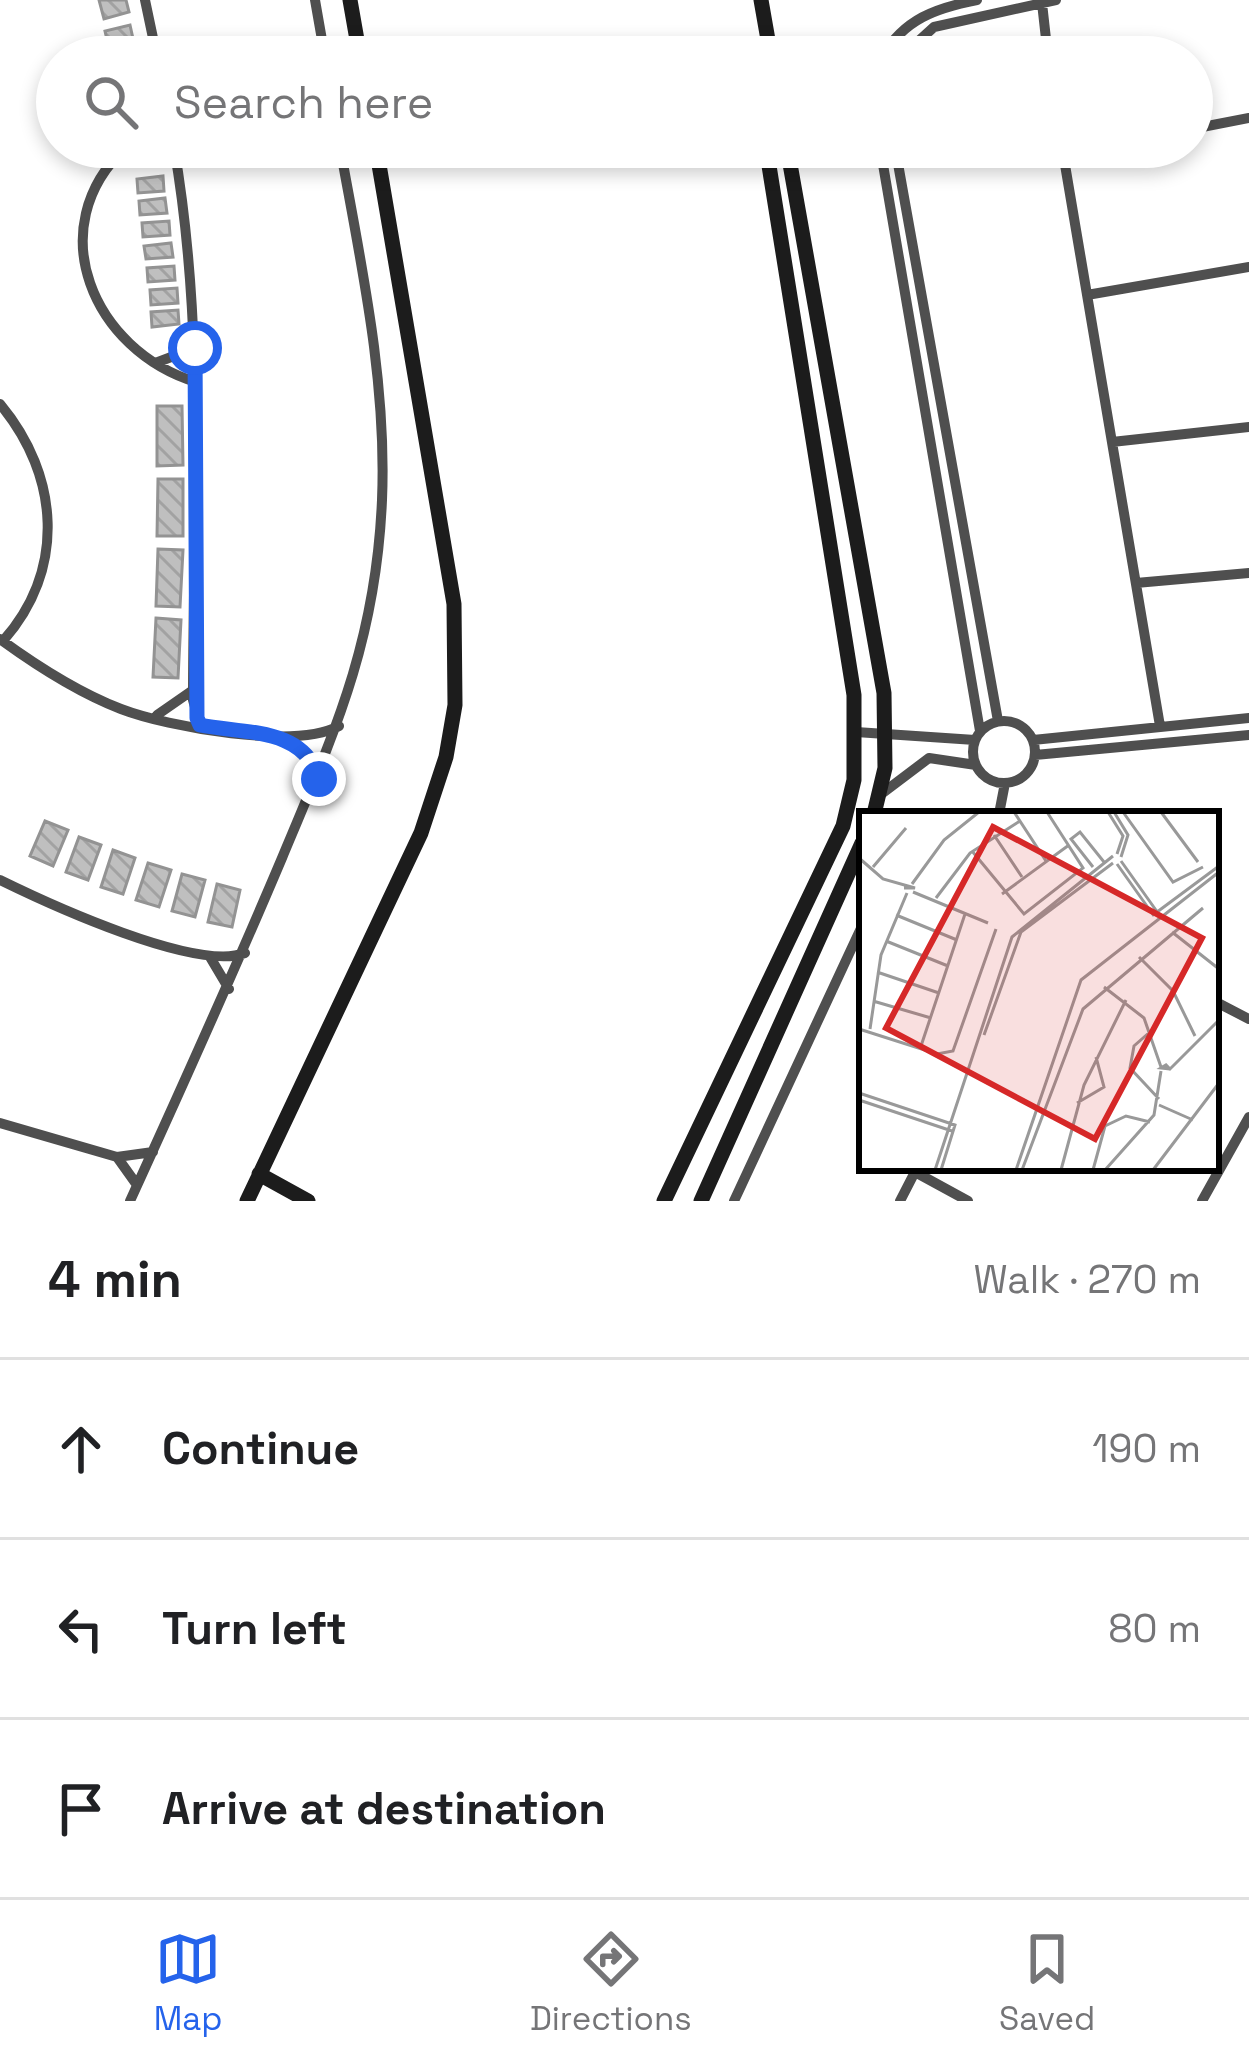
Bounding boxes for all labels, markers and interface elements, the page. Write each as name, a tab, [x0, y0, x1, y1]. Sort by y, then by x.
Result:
search box	[36, 36, 1213, 168]
icon: search	[78, 69, 144, 135]
text: Search here	[174, 74, 433, 131]
route start	[168, 321, 222, 375]
route end	[292, 752, 346, 806]
inset map	[859, 811, 1219, 1171]
text: 4 min	[48, 1247, 182, 1312]
text: Walk · 270 m	[974, 1255, 1201, 1304]
icon: ahead	[48, 1416, 114, 1482]
text: Continue	[162, 1420, 359, 1477]
text: 190 m	[1092, 1424, 1201, 1473]
icon: left	[48, 1596, 114, 1662]
text: Turn left	[162, 1600, 347, 1657]
text: 80 m	[1108, 1604, 1201, 1653]
icon: arrive	[48, 1776, 114, 1842]
text: Arrive at destination	[162, 1780, 606, 1837]
tab: Map	[154, 1926, 222, 2040]
tab: Directions	[530, 1926, 692, 2040]
tab: Saved	[999, 1926, 1095, 2040]

